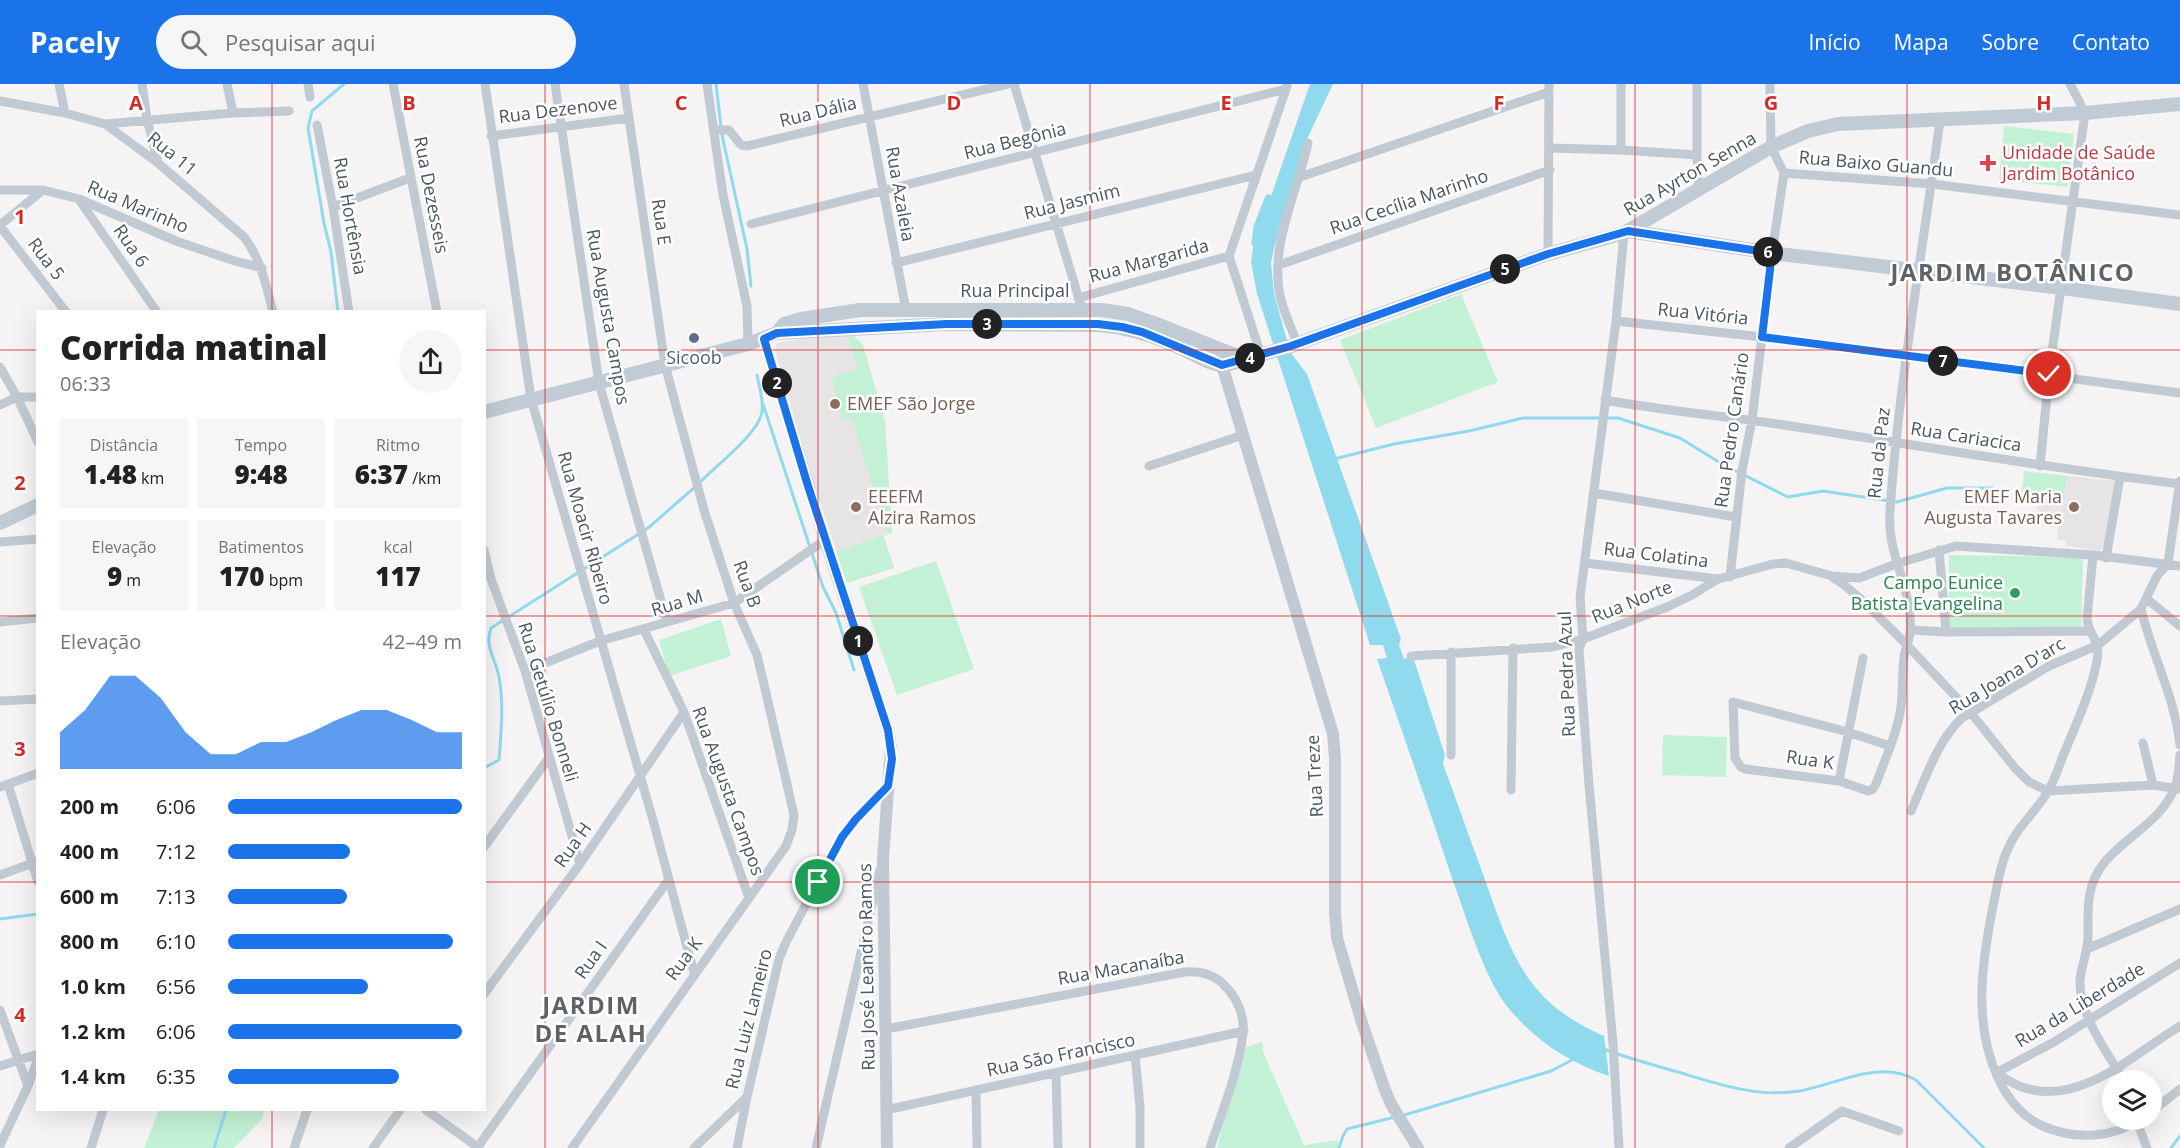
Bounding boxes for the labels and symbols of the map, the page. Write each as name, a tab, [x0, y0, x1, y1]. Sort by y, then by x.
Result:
text: A	[129, 89, 143, 116]
text: B	[402, 89, 416, 116]
text: C	[675, 89, 688, 116]
text: D	[947, 89, 961, 116]
text: E	[1220, 89, 1232, 116]
text: F	[1494, 89, 1504, 116]
text: G	[1764, 89, 1778, 116]
text: H	[2036, 89, 2052, 116]
street label: Rua Dezenove	[497, 90, 619, 128]
street label: Rua Dália	[777, 90, 859, 132]
street label: Rua Begônia	[961, 116, 1068, 164]
street label: Rua Ayrton Senna	[1619, 125, 1760, 221]
street label: Rua 11	[143, 126, 202, 181]
street label: Rua Dezesseis	[409, 134, 455, 255]
place label: Unidade de Saúde Jardim Botânico	[2000, 140, 2155, 185]
street label: Rua Baixo Guandu	[1798, 144, 1954, 182]
street label: Rua Azaleia	[881, 145, 921, 243]
marker: Unidade de Saúde Jardim Botânico	[1979, 154, 1997, 172]
street label: Rua Hortênsia	[329, 155, 373, 276]
street label: Rua Cecília Marinho	[1326, 163, 1491, 239]
street label: Rua Marinho	[84, 174, 193, 238]
street label: Rua Jasmim	[1021, 178, 1122, 225]
street label: Rua E	[647, 197, 677, 247]
text: 1	[14, 203, 26, 230]
street label: Rua 6	[109, 219, 155, 272]
street label: Rua Augusta Campos	[582, 227, 636, 407]
street label: Rua 5	[23, 232, 71, 284]
street label: Rua Margarida	[1086, 233, 1211, 288]
pin: 6	[1753, 237, 1783, 267]
pin: 5	[1490, 254, 1520, 284]
district label: JARDIM BOTÂNICO	[1889, 255, 2135, 288]
street label: Rua Principal	[960, 278, 1070, 302]
street label: Rua Vitória	[1656, 296, 1750, 330]
pin: 3	[972, 309, 1002, 339]
marker: Sicoob	[687, 331, 701, 345]
pin: 4	[1235, 343, 1265, 373]
place label: Sicoob	[666, 345, 722, 369]
pin: 7	[1928, 346, 1958, 376]
pin	[2023, 348, 2074, 399]
street label: Rua Pedro Canário	[1708, 351, 1754, 509]
pin: 2	[762, 368, 792, 398]
place label: EMEF São Jorge	[847, 391, 975, 415]
marker: EMEF São Jorge	[828, 397, 842, 411]
street label: Rua da Paz	[1861, 406, 1895, 500]
street label: Rua Cariacica	[1909, 415, 2023, 457]
street label: Rua Moacir Ribeiro	[553, 448, 619, 607]
text: 2	[14, 469, 26, 496]
place label: EEEFM Alzira Ramos	[868, 484, 976, 529]
place label: EMEF Maria Augusta Tavares	[1924, 484, 2062, 529]
marker: EEEFM Alzira Ramos	[849, 500, 863, 514]
marker: EMEF Maria Augusta Tavares	[2067, 500, 2081, 514]
street label: Rua Colatina	[1602, 536, 1710, 572]
street label: Rua B	[728, 557, 768, 611]
place label: Campo Eunice Batista Evangelina	[1851, 570, 2003, 615]
street label: Rua Norte	[1588, 574, 1676, 628]
street label: Rua M	[648, 583, 706, 621]
marker: Campo Eunice Batista Evangelina	[2008, 586, 2022, 600]
street label: Rua Pedra Azul	[1552, 611, 1580, 738]
street label: Rua Getúlio Bonneli	[513, 619, 585, 784]
pin: 1	[843, 626, 873, 656]
street label: Rua Joana D'arc	[1944, 631, 2069, 719]
street label: Rua Augusta Campos	[687, 703, 771, 878]
street label: Rua Treze	[1300, 734, 1328, 818]
text: 3	[14, 735, 26, 762]
street label: Rua K	[1785, 744, 1836, 774]
street label: Rua H	[548, 817, 596, 872]
pin	[792, 856, 843, 907]
street label: Rua José Leandro Ramos	[852, 863, 880, 1071]
street label: Rua K	[659, 931, 708, 985]
street label: Rua I	[568, 935, 612, 983]
street label: Rua Macanaíba	[1056, 944, 1186, 990]
street label: Rua Luiz Lameiro	[719, 946, 777, 1091]
street label: Rua da Liberdade	[2010, 956, 2149, 1052]
district label: JARDIM DE ALAH	[535, 988, 647, 1049]
text: 4	[14, 1001, 26, 1028]
street label: Rua São Francisco	[984, 1027, 1137, 1081]

